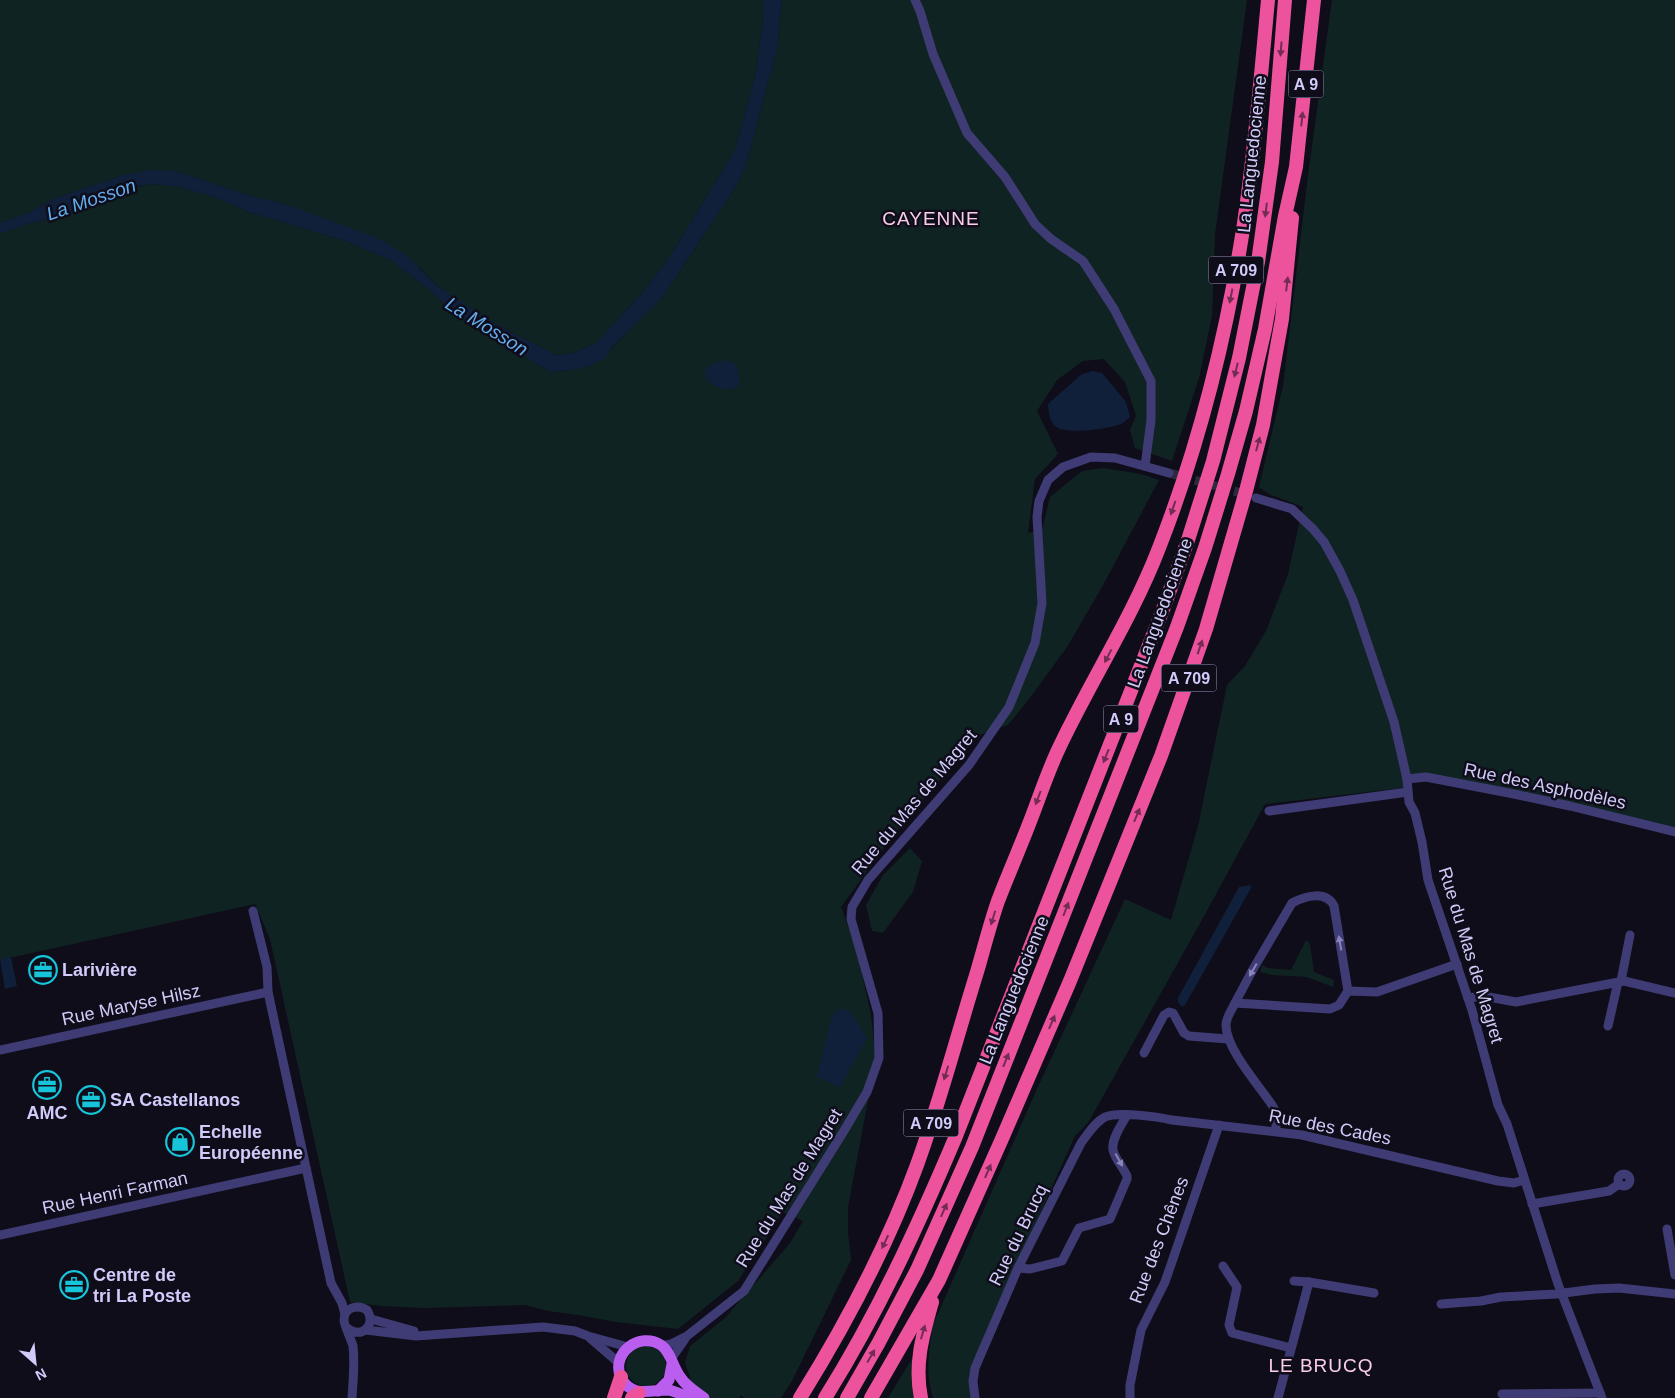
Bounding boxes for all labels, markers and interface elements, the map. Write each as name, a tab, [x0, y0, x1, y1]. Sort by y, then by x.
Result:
one-way arrow	[1277, 41, 1285, 57]
road number: A 9	[1288, 70, 1324, 98]
street label: La Languedocienne	[1234, 74, 1270, 234]
one-way arrow	[1298, 110, 1306, 126]
water label: La Mosson	[44, 174, 139, 225]
one-way arrow	[1262, 203, 1270, 219]
district label: CAYENNE	[882, 208, 980, 229]
road number: A 709	[1208, 256, 1264, 284]
one-way arrow	[1283, 276, 1291, 292]
one-way arrow	[1226, 288, 1234, 304]
water label: La Mosson	[442, 293, 532, 360]
one-way arrow	[1232, 363, 1240, 378]
one-way arrow	[1255, 437, 1263, 452]
one-way arrow	[1169, 500, 1176, 515]
street label: La Languedocienne	[1124, 535, 1196, 691]
one-way arrow	[1196, 639, 1204, 654]
one-way arrow	[1104, 649, 1112, 663]
road number: A 709	[1162, 664, 1216, 691]
road number: A 9	[1104, 706, 1138, 732]
street label: Rue du Mas de Magret	[847, 725, 981, 879]
one-way arrow	[1102, 749, 1110, 764]
street label: Rue des Asphodèles	[1462, 759, 1628, 813]
one-way arrow	[1034, 791, 1042, 805]
one-way arrow	[1133, 808, 1141, 823]
street label: Rue du Mas de Magret	[1435, 865, 1507, 1045]
one-way arrow	[1062, 901, 1070, 916]
one-way arrow	[988, 910, 996, 925]
street label: La Languedocienne	[975, 913, 1053, 1067]
one-way arrow	[1336, 934, 1344, 950]
office icon: Larivière	[28, 955, 58, 985]
place label: Larivière	[62, 960, 137, 980]
one-way arrow	[1249, 963, 1258, 976]
street label: Rue Maryse Hilsz	[60, 981, 202, 1029]
one-way arrow	[1049, 1015, 1057, 1029]
one-way arrow	[1002, 1052, 1010, 1067]
one-way arrow	[942, 1066, 950, 1081]
office icon: AMC	[32, 1070, 62, 1100]
office icon: SA Castellanos	[76, 1085, 106, 1115]
place label: SA Castellanos	[110, 1090, 240, 1110]
place label: AMC	[27, 1103, 68, 1123]
street label: Rue du Mas de Magret	[732, 1105, 846, 1271]
street label: Rue des Cades	[1267, 1105, 1393, 1149]
road number: A 709	[904, 1110, 958, 1136]
place label: Echelle Européenne	[199, 1122, 303, 1163]
shop icon: Echelle Européenne	[165, 1127, 195, 1157]
one-way arrow	[1114, 1153, 1123, 1166]
one-way arrow	[984, 1164, 992, 1178]
street label: Rue Henri Farman	[41, 1168, 189, 1218]
street label: Rue des Chênes	[1126, 1174, 1192, 1306]
street label: Rue du Brucq	[985, 1181, 1051, 1289]
one-way arrow	[941, 1203, 949, 1217]
one-way arrow	[881, 1235, 889, 1249]
place label: Centre de tri La Poste	[93, 1265, 191, 1306]
office icon: Centre de tri La Poste	[59, 1270, 89, 1300]
one-way arrow	[920, 1325, 928, 1340]
north arrow	[10, 1338, 60, 1388]
one-way arrow	[867, 1349, 876, 1362]
district label: LE BRUCQ	[1268, 1355, 1374, 1376]
text: N	[33, 1365, 49, 1384]

